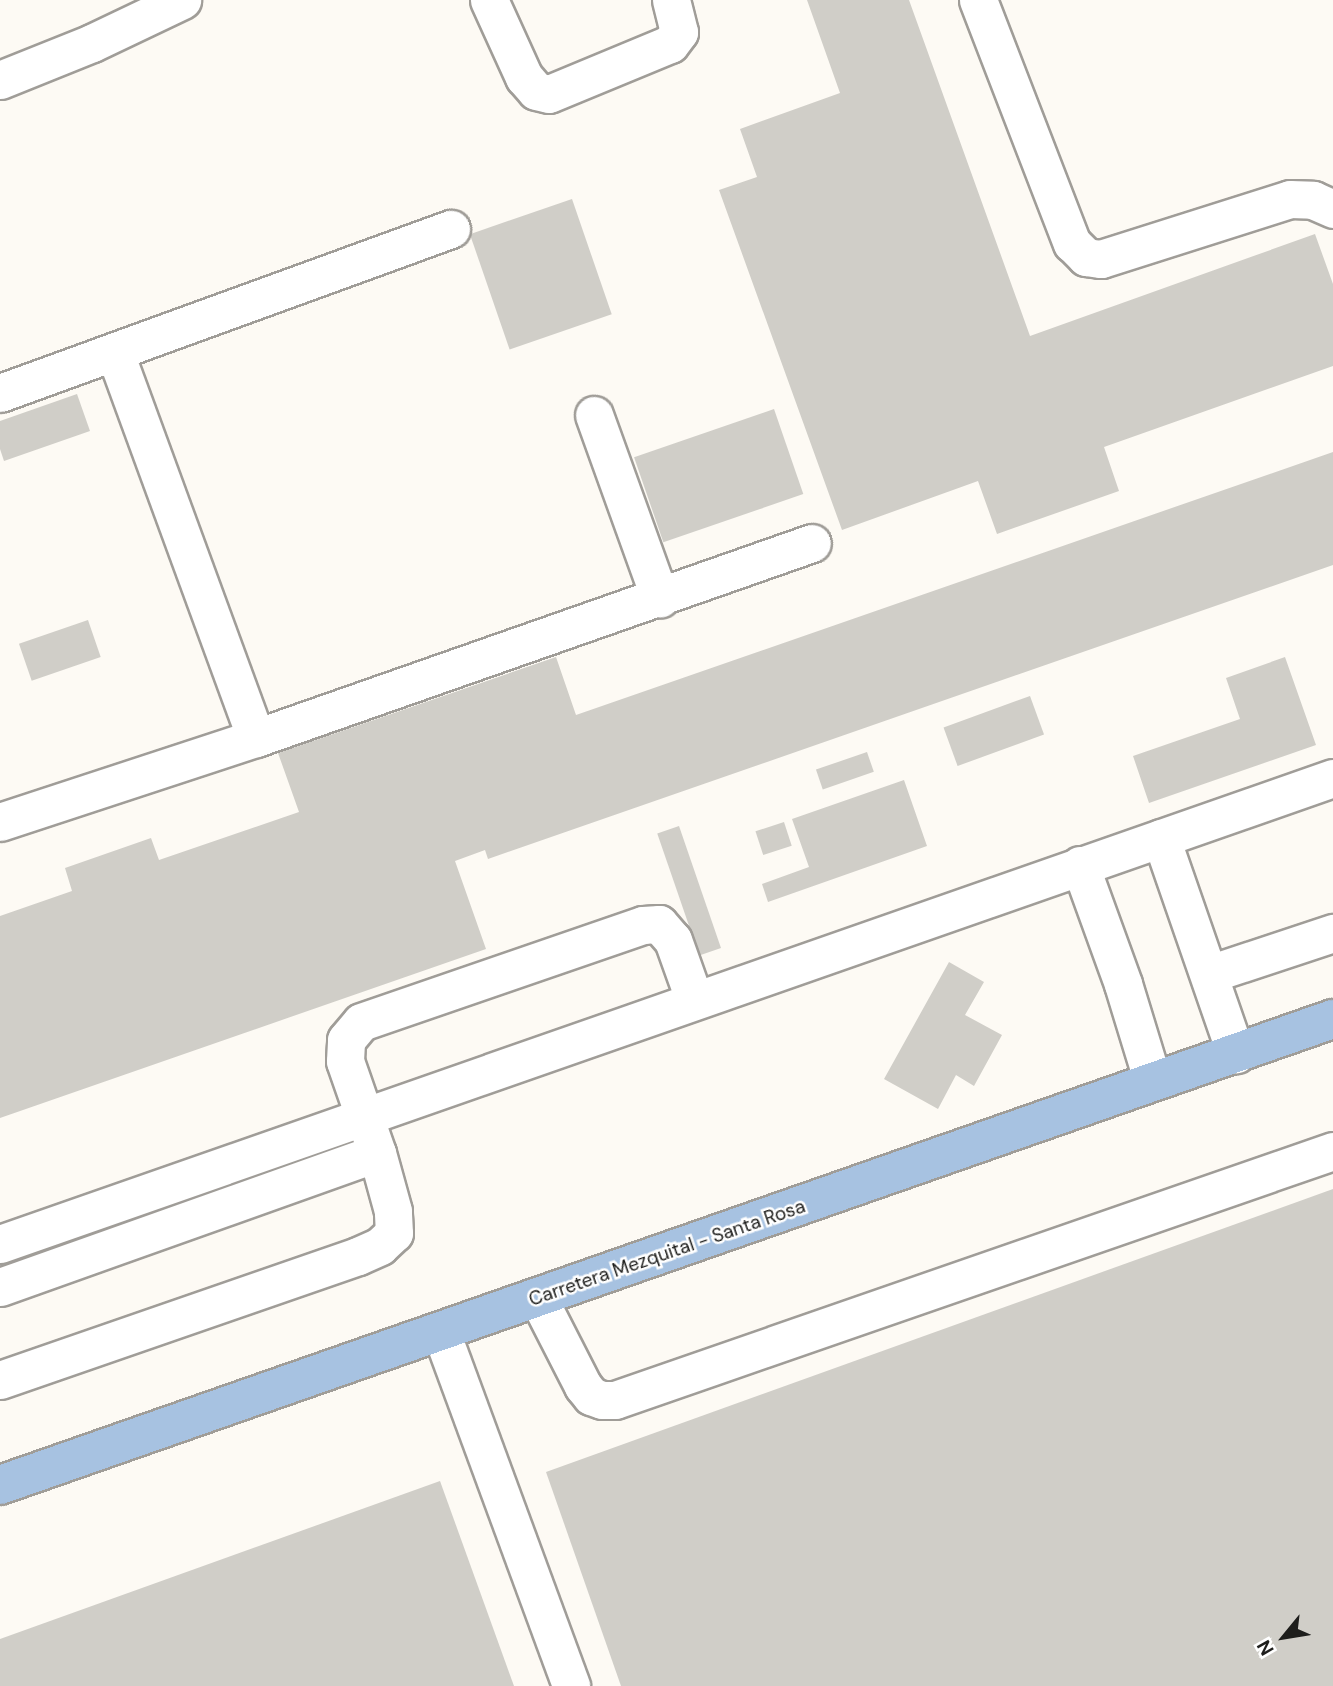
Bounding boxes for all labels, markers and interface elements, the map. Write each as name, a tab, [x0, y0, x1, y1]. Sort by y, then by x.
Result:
street label: Carretera Mezquital - Santa Rosa	[526, 1195, 808, 1311]
north arrow	[1249, 1602, 1319, 1672]
text: N	[1251, 1636, 1280, 1660]

